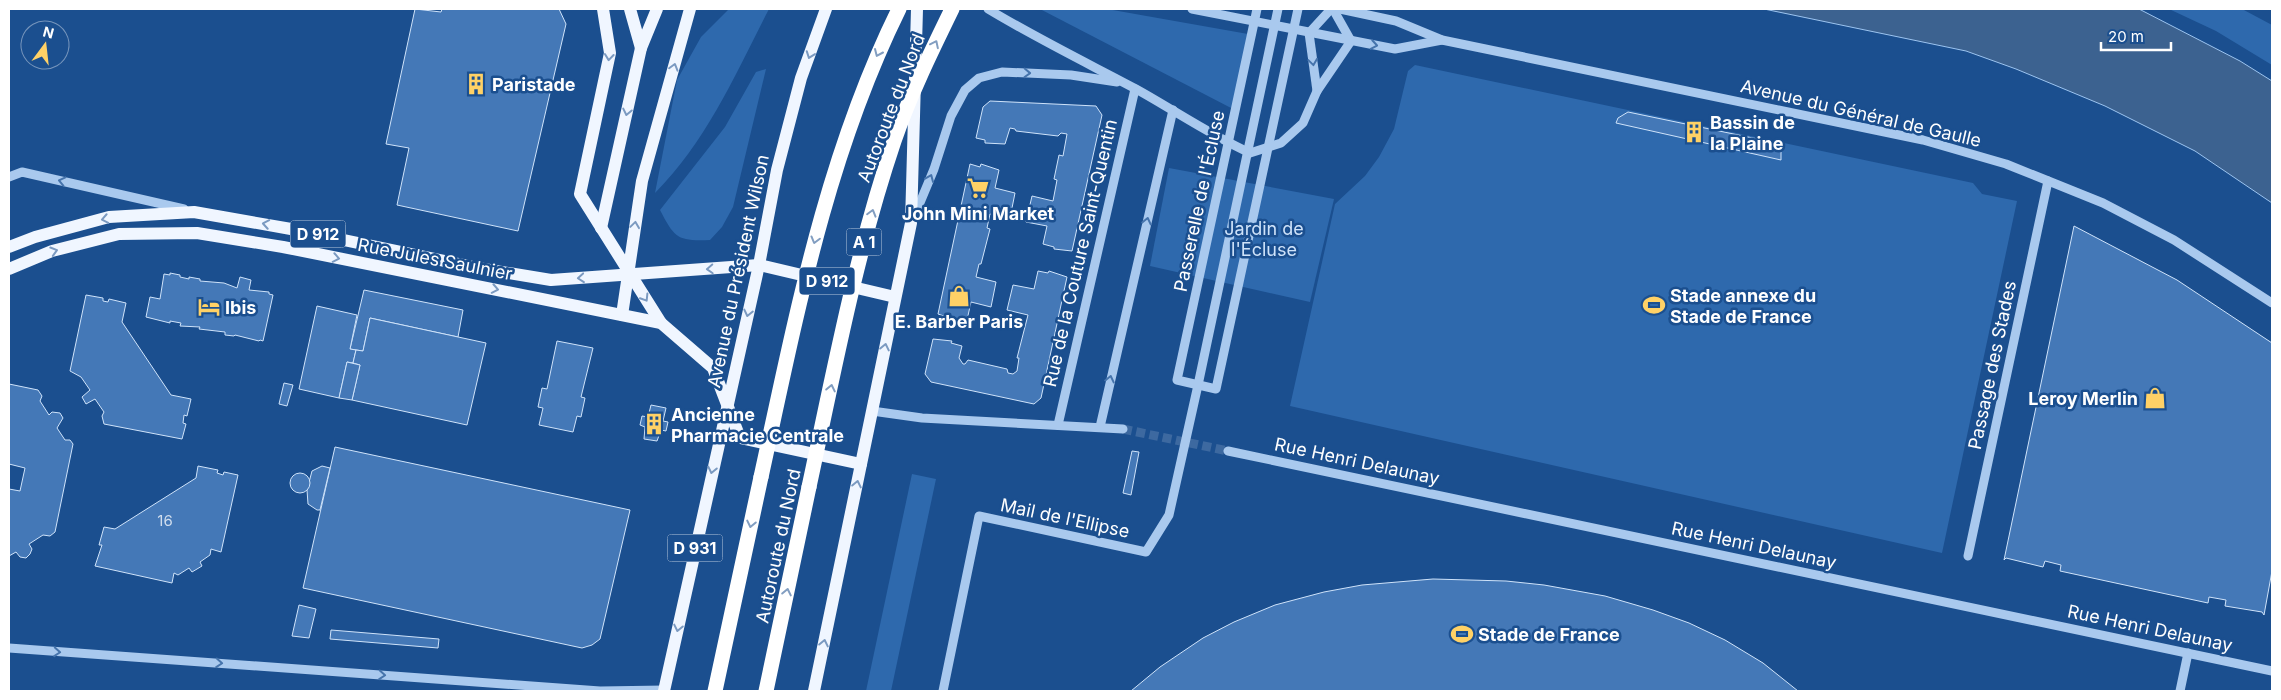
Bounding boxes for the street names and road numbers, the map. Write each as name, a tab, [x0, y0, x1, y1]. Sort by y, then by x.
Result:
street label: Autoroute du Nord	[853, 31, 929, 185]
street label: Avenue du Général de Gaulle	[1739, 75, 1983, 151]
street label: Passerelle de l'Écluse	[1169, 108, 1228, 294]
street label: Rue de la Couture Saint-Quentin	[1039, 117, 1121, 389]
street label: Avenue du Président Wilson	[703, 152, 773, 390]
road number: D 912	[290, 220, 346, 248]
road number: A 1	[846, 228, 882, 256]
street label: Rue Jules Saulnier	[356, 234, 514, 284]
road number: D 912	[800, 268, 854, 294]
street label: Passage des Stades	[1964, 279, 2020, 451]
street label: Rue Henri Delaunay	[1273, 433, 1441, 489]
street label: Autoroute du Nord	[751, 467, 805, 625]
street label: Mail de l'Ellipse	[999, 494, 1131, 542]
street label: Rue Henri Delaunay	[1670, 517, 1838, 573]
road number: D 931	[668, 534, 722, 562]
street label: Rue Henri Delaunay	[2066, 600, 2234, 656]

